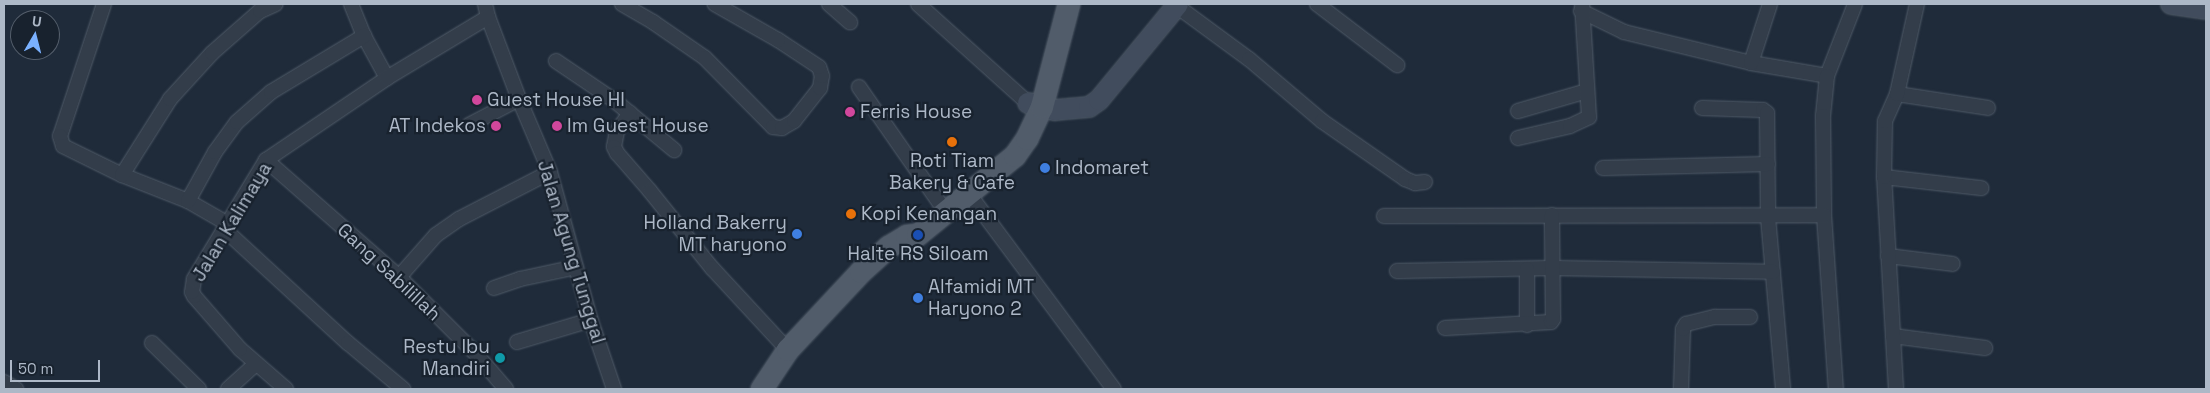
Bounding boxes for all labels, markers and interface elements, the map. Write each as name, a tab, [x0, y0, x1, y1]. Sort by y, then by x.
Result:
north arrow	[10, 10, 60, 60]
text: U	[31, 12, 43, 31]
place label: Guest House HI	[487, 89, 625, 111]
marker: Guest House HI	[471, 94, 483, 106]
place label: Ferris House	[860, 101, 972, 123]
marker: Ferris House	[844, 106, 856, 118]
place label: AT Indekos	[388, 115, 486, 137]
place label: Im Guest House	[567, 115, 709, 137]
marker: AT Indekos	[490, 120, 502, 132]
marker: Im Guest House	[551, 120, 563, 132]
marker: Roti Tiam Bakery & Cafe	[946, 136, 958, 148]
place label: Roti Tiam Bakery & Cafe	[889, 150, 1015, 194]
street label: Jalan Agung Tunggal	[532, 157, 610, 347]
place label: Indomaret	[1055, 157, 1149, 179]
street label: Jalan Kalimaya	[187, 158, 277, 286]
marker: Indomaret	[1039, 162, 1051, 174]
place label: Kopi Kenangan	[861, 203, 997, 225]
marker: Kopi Kenangan	[845, 208, 857, 220]
place label: Holland Bakerry MT haryono	[643, 212, 787, 256]
street label: Gang Sabilillah	[333, 218, 445, 326]
marker: Holland Bakerry MT haryono	[791, 228, 803, 240]
marker: Halte RS Siloam	[912, 229, 924, 241]
place label: Halte RS Siloam	[847, 243, 989, 265]
place label: Alfamidi MT Haryono 2	[928, 276, 1034, 320]
marker: Alfamidi MT Haryono 2	[912, 292, 924, 304]
place label: Restu Ibu Mandiri	[403, 336, 490, 380]
scale bar	[12, 350, 102, 382]
marker: Restu Ibu Mandiri	[494, 352, 506, 364]
text: 50 m	[18, 359, 53, 378]

